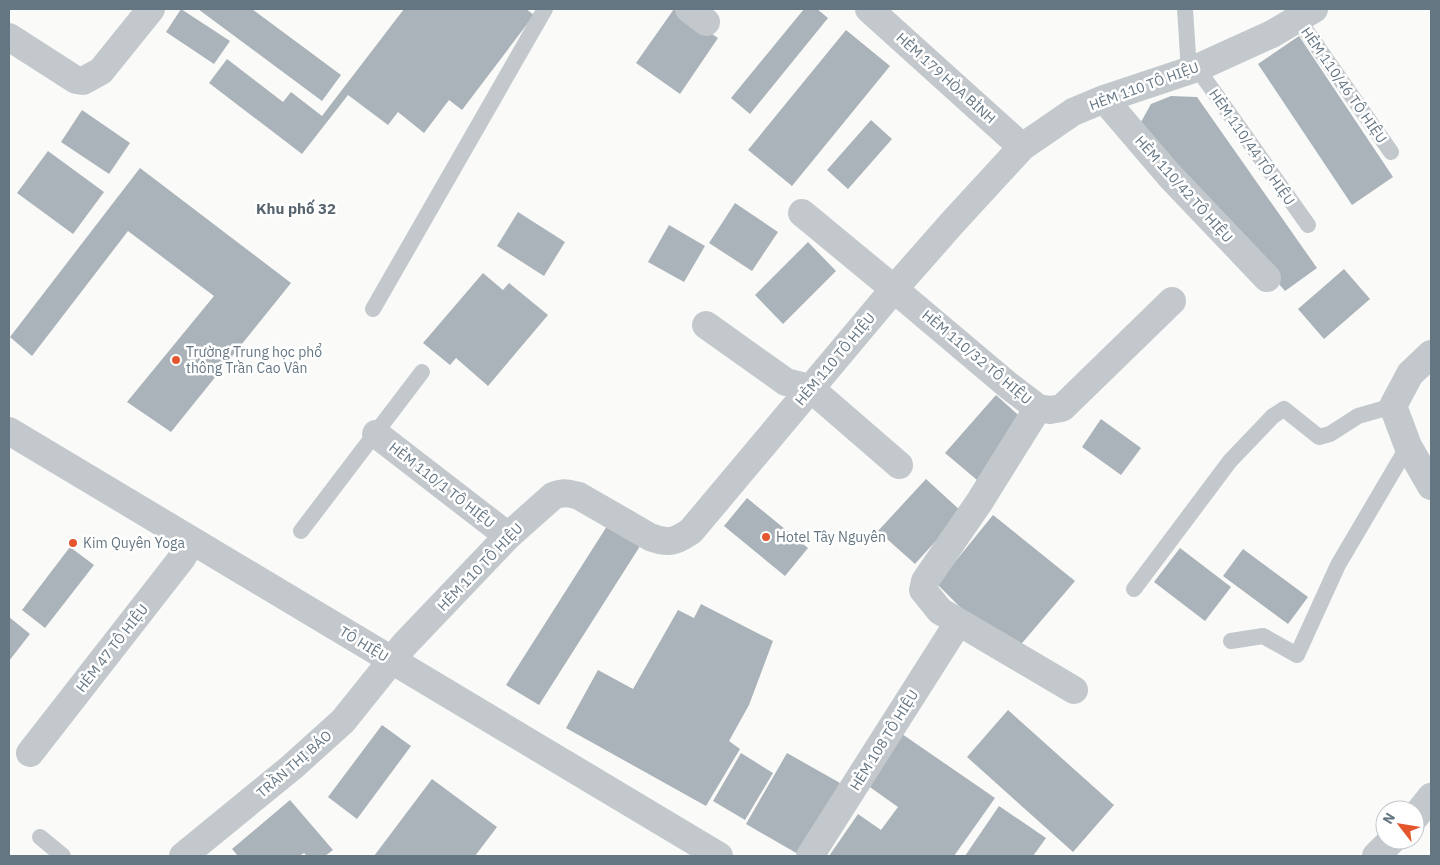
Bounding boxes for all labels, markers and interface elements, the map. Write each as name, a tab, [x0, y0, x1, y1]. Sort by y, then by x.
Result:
street label: HẺM 110/46 TÔ HIỆU	[1297, 23, 1392, 146]
street label: HẺM 179 HÒA BÌNH	[893, 28, 1000, 127]
street label: HẺM 110 TÔ HIỆU	[1086, 57, 1201, 114]
street label: HẺM 110/44 TÔ HIỆU	[1205, 85, 1300, 208]
street label: HẺM 110/42 TÔ HIỆU	[1131, 131, 1237, 246]
district label: Khu phố 32	[256, 199, 336, 218]
street label: HẺM 110/32 TÔ HIỆU	[919, 305, 1036, 408]
street label: HẺM 110 TÔ HIỆU	[790, 308, 879, 409]
place label: Trường Trung học phổ thông Trần Cao Vân	[186, 343, 322, 377]
marker: Trường Trung học phổ thông Trần Cao Vân	[170, 354, 182, 366]
street label: HẺM 110/1 TÔ HIỆU	[386, 437, 499, 532]
street label: HẺM 110 TÔ HIỆU	[433, 519, 527, 615]
place label: Hotel Tây Nguyên	[776, 528, 886, 546]
marker: Hotel Tây Nguyên	[760, 531, 772, 543]
place label: Kim Quyên Yoga	[83, 534, 185, 552]
marker: Kim Quyên Yoga	[67, 537, 79, 549]
street label: HẺM 47 TÔ HIỆU	[71, 600, 152, 696]
street label: TÔ HIỆU	[336, 621, 392, 666]
street label: HẺM 108 TÔ HIỆU	[845, 686, 922, 794]
street label: TRẦN THỊ BÁO	[251, 724, 335, 802]
north arrow	[1375, 800, 1425, 850]
text: N	[1379, 809, 1399, 827]

